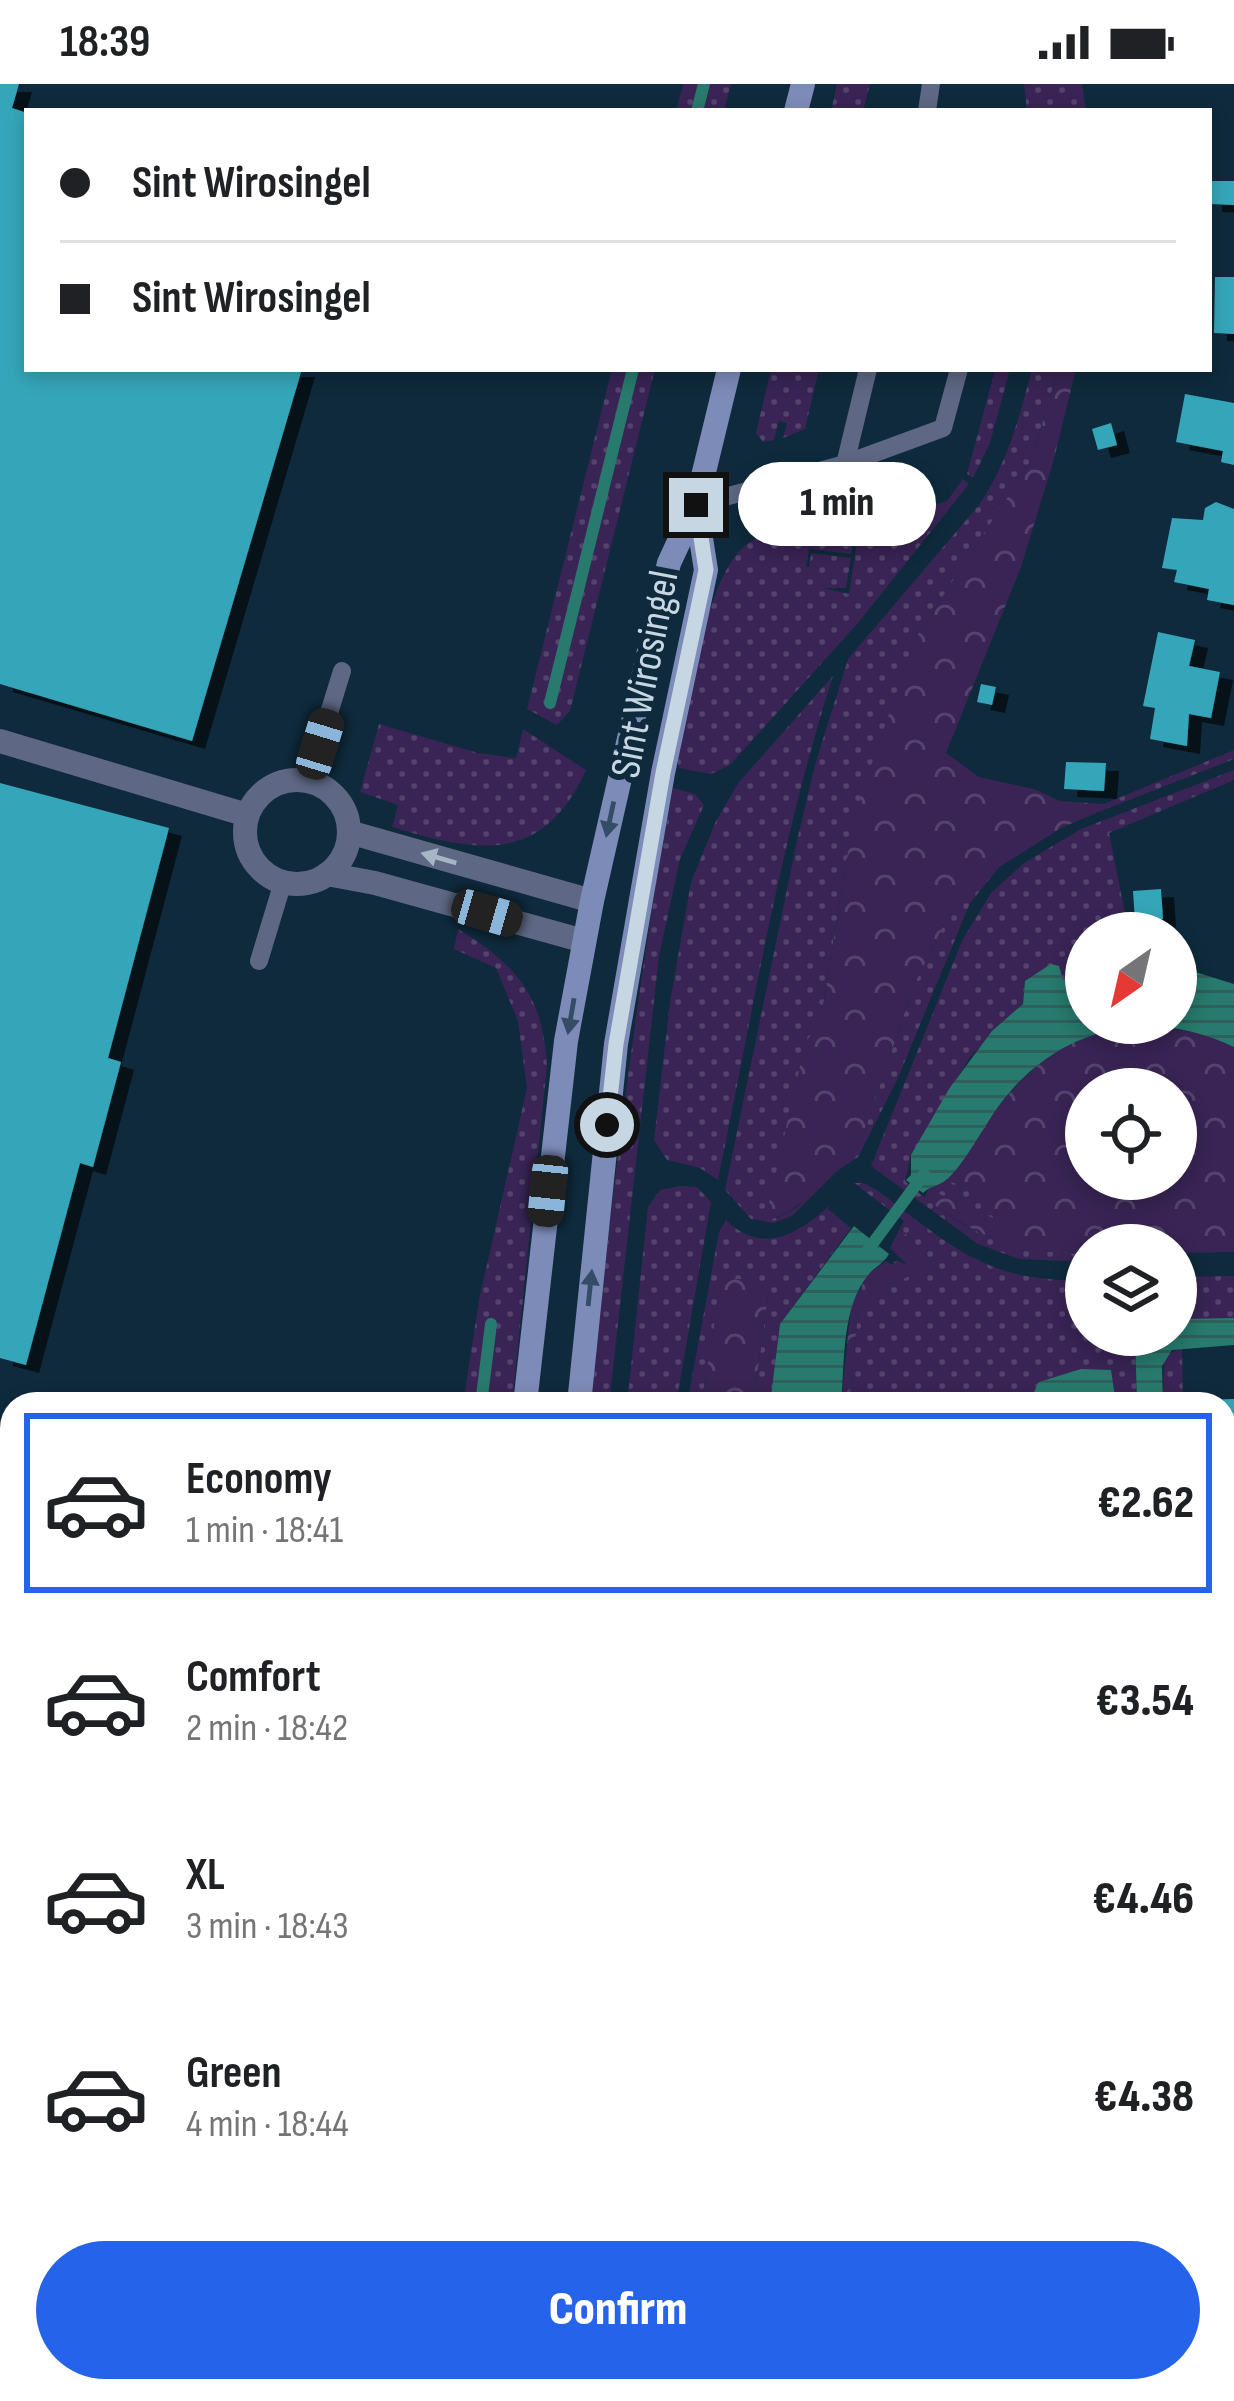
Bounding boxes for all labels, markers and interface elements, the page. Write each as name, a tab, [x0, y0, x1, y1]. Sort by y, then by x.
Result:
text: 18:39	[60, 15, 150, 70]
text: Sint Wirosingel	[132, 156, 371, 211]
text: Sint Wirosingel	[132, 271, 371, 326]
callout: 1 min	[738, 463, 936, 547]
route end	[669, 478, 723, 532]
text: 1 min	[800, 480, 874, 527]
street label: Sint Wirosingel	[600, 567, 690, 782]
car	[292, 704, 348, 784]
one-way arrow	[599, 800, 618, 838]
one-way arrow	[420, 848, 457, 866]
car	[447, 886, 527, 940]
north arrow	[1065, 912, 1197, 1044]
map controls	[1065, 912, 1197, 1356]
one-way arrow	[561, 998, 580, 1035]
button: locate	[1065, 1068, 1197, 1200]
route start	[580, 1098, 634, 1152]
car	[526, 1153, 570, 1229]
button: layers	[1065, 1224, 1197, 1356]
one-way arrow	[581, 1268, 600, 1306]
icon: car	[42, 1449, 150, 1557]
text: Economy	[186, 1452, 332, 1507]
text: €2.62	[1098, 1476, 1194, 1531]
text: 1 min · 18:41	[186, 1507, 343, 1554]
icon: car	[42, 1647, 150, 1755]
text: Comfort	[186, 1650, 321, 1705]
text: €3.54	[1096, 1674, 1194, 1729]
text: 2 min · 18:42	[186, 1705, 348, 1752]
icon: car	[42, 1845, 150, 1953]
text: XL	[186, 1848, 225, 1903]
text: €4.46	[1092, 1872, 1194, 1927]
text: 3 min · 18:43	[186, 1903, 349, 1950]
icon: car	[42, 2043, 150, 2151]
text: Green	[186, 2046, 282, 2101]
text: €4.38	[1094, 2070, 1194, 2125]
text: 4 min · 18:44	[186, 2101, 349, 2148]
button: Confirm	[36, 2241, 1200, 2379]

